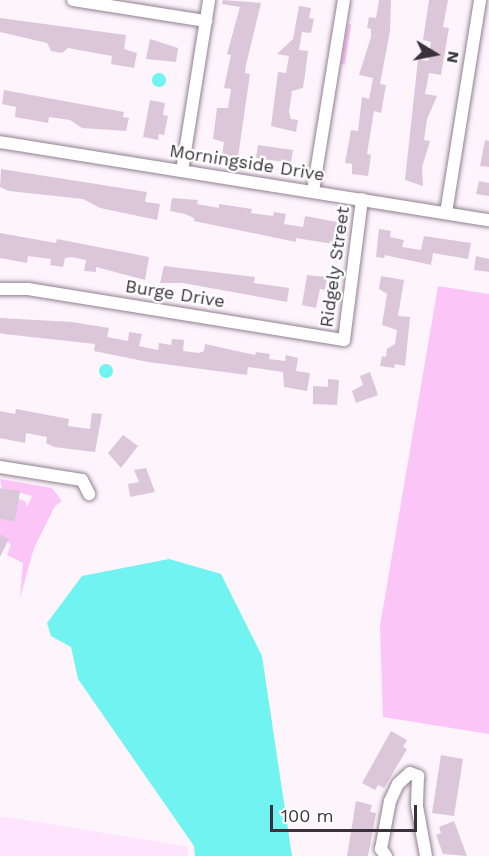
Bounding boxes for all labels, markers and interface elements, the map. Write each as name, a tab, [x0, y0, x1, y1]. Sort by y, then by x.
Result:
north arrow	[405, 24, 465, 84]
text: N	[443, 50, 464, 65]
street label: Morningside Drive	[168, 140, 326, 186]
street label: Ridgely Street	[316, 205, 354, 329]
street label: Burge Drive	[124, 275, 226, 313]
scale bar	[273, 793, 420, 831]
text: 100 m	[281, 805, 334, 826]

